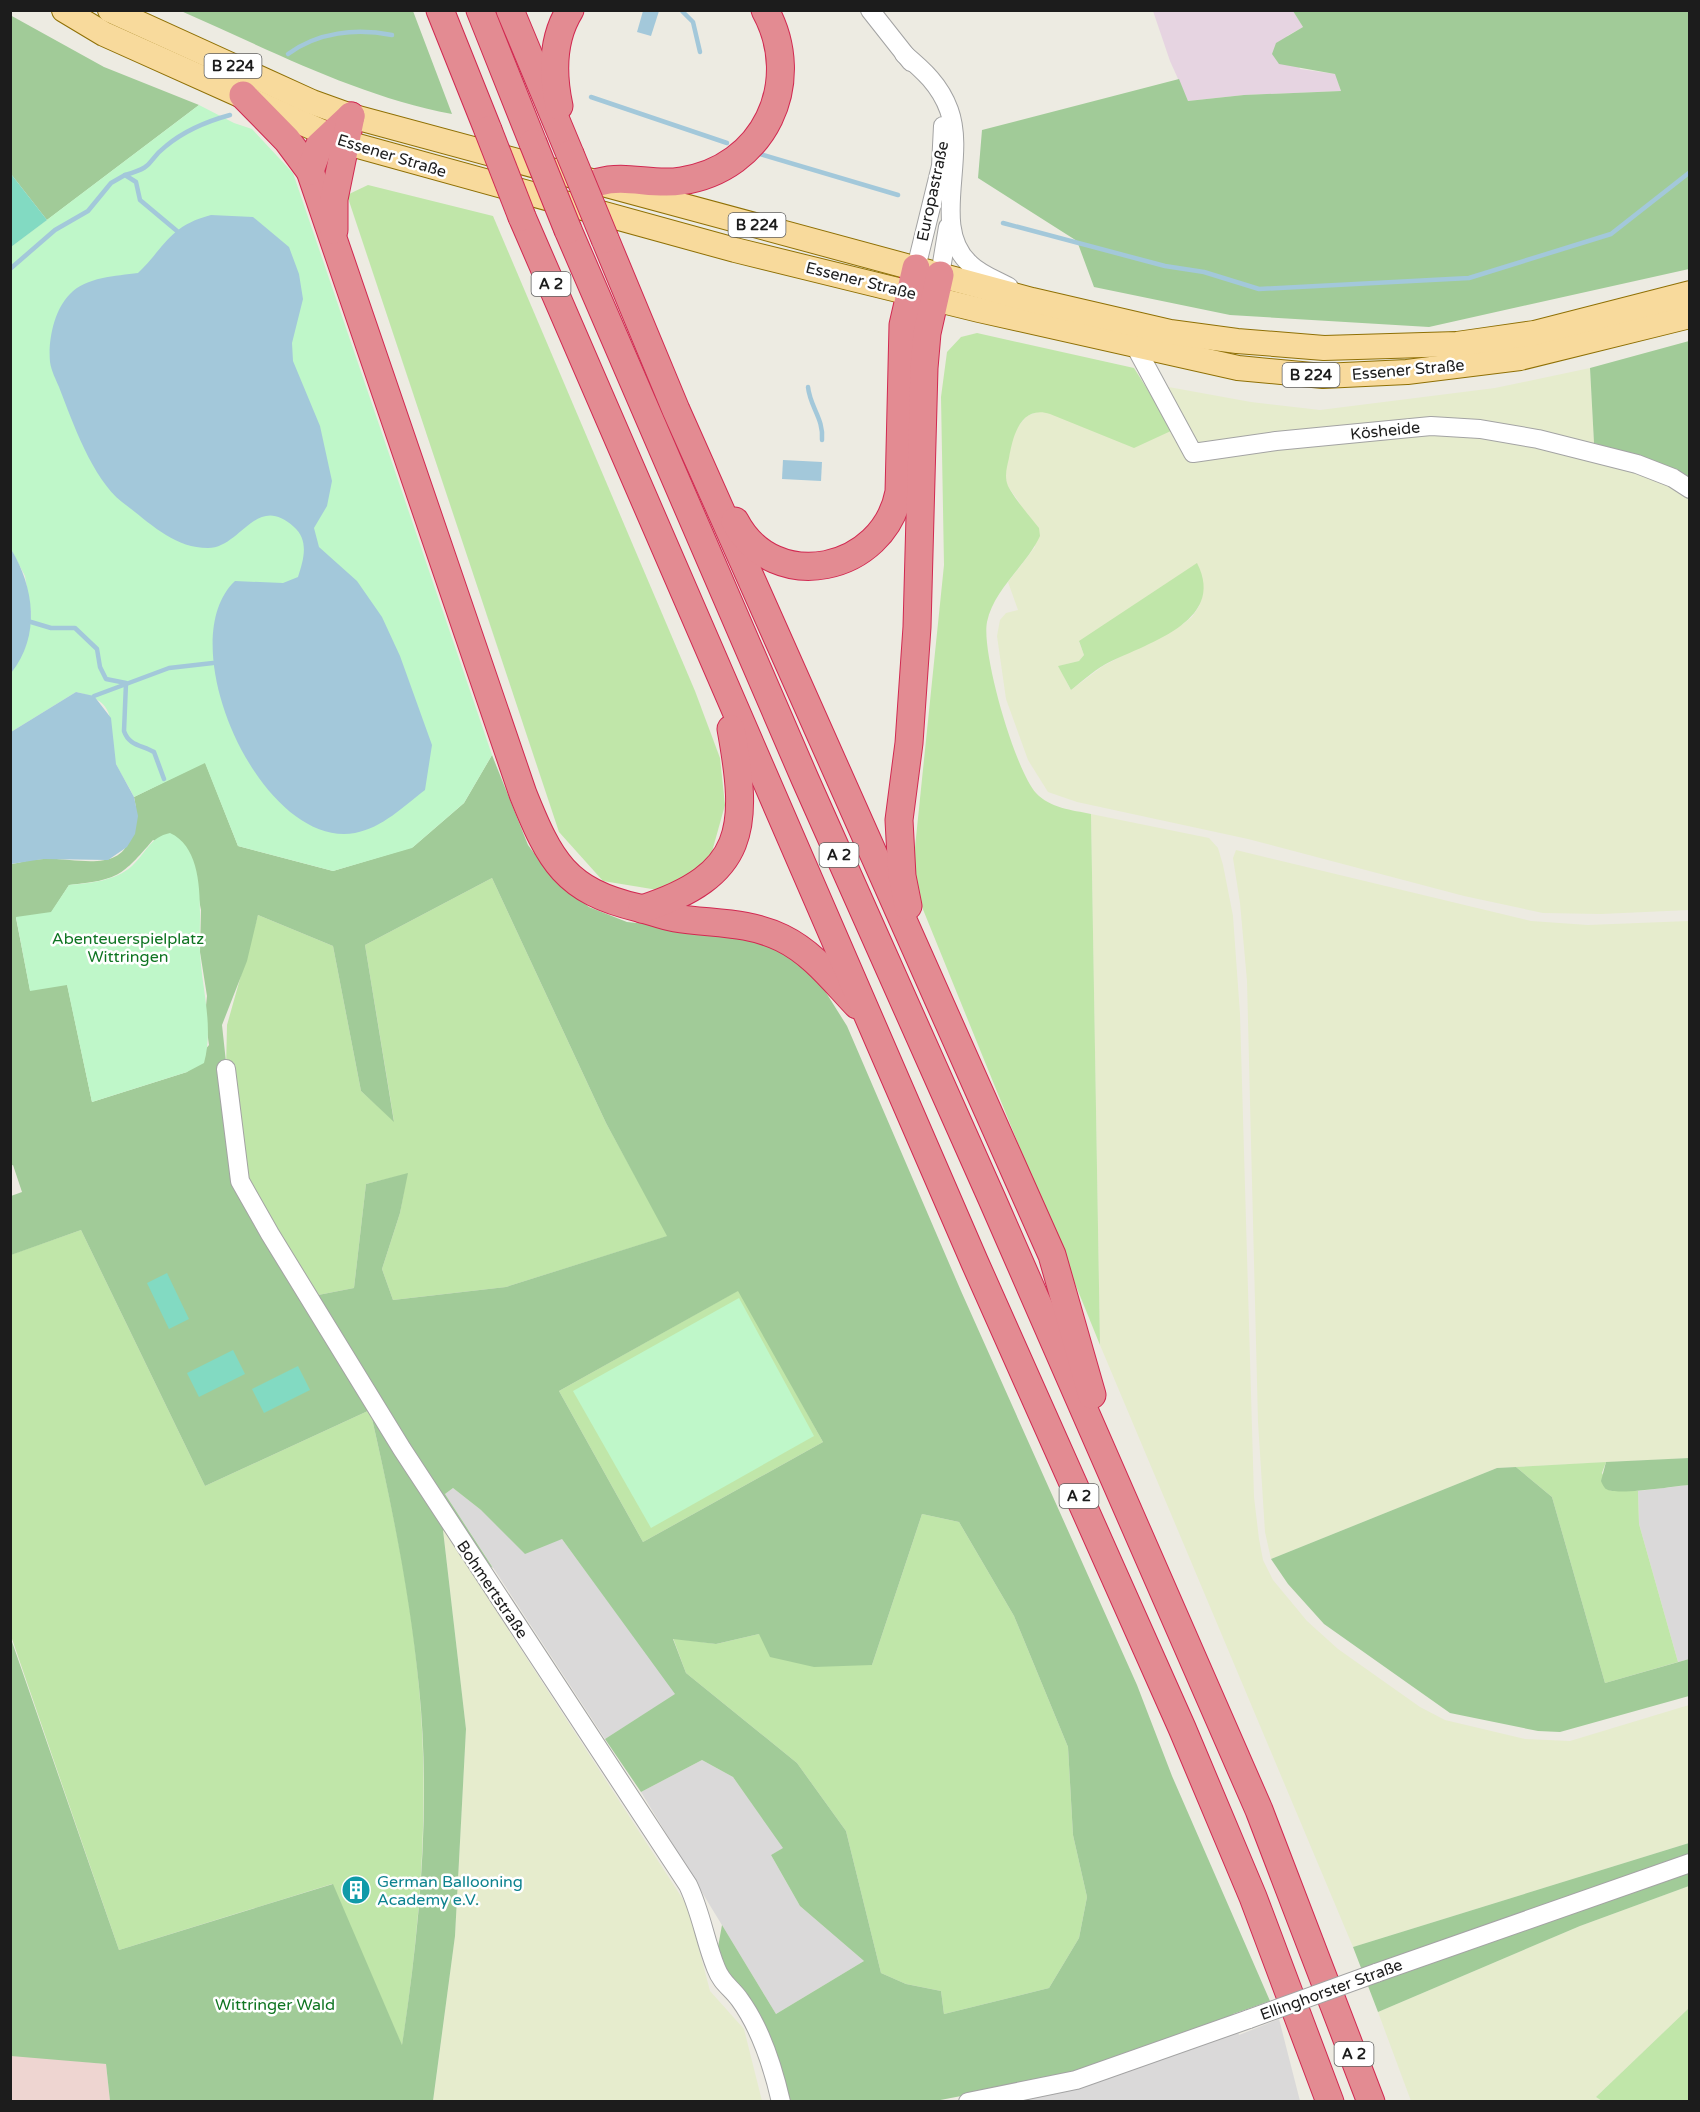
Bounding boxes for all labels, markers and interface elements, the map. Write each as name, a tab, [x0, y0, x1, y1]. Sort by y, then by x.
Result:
road number: B 224	[204, 54, 262, 78]
street label: Essener Straße	[335, 130, 449, 182]
street label: Europastraße	[913, 139, 953, 243]
road number: B 224	[728, 213, 786, 237]
street label: Essener Straße	[803, 258, 918, 304]
road number: A 2	[532, 272, 570, 296]
street label: Essener Straße	[1351, 355, 1465, 385]
road number: B 224	[1282, 363, 1340, 387]
street label: Kösheide	[1349, 417, 1421, 445]
road number: A 2	[820, 843, 858, 867]
park label: Abenteuerspielplatz Wittringen	[52, 929, 204, 967]
road number: A 2	[1060, 1484, 1098, 1508]
street label: Bohmertstraße	[452, 1537, 532, 1642]
place label: German Ballooning Academy e.V.	[377, 1872, 523, 1910]
building icon: German Ballooning Academy e.V.	[340, 1874, 372, 1906]
street label: Ellinghorster Straße	[1257, 1955, 1405, 2025]
park label: Wittringer Wald	[215, 1995, 335, 2015]
road number: A 2	[1334, 2042, 1374, 2066]

